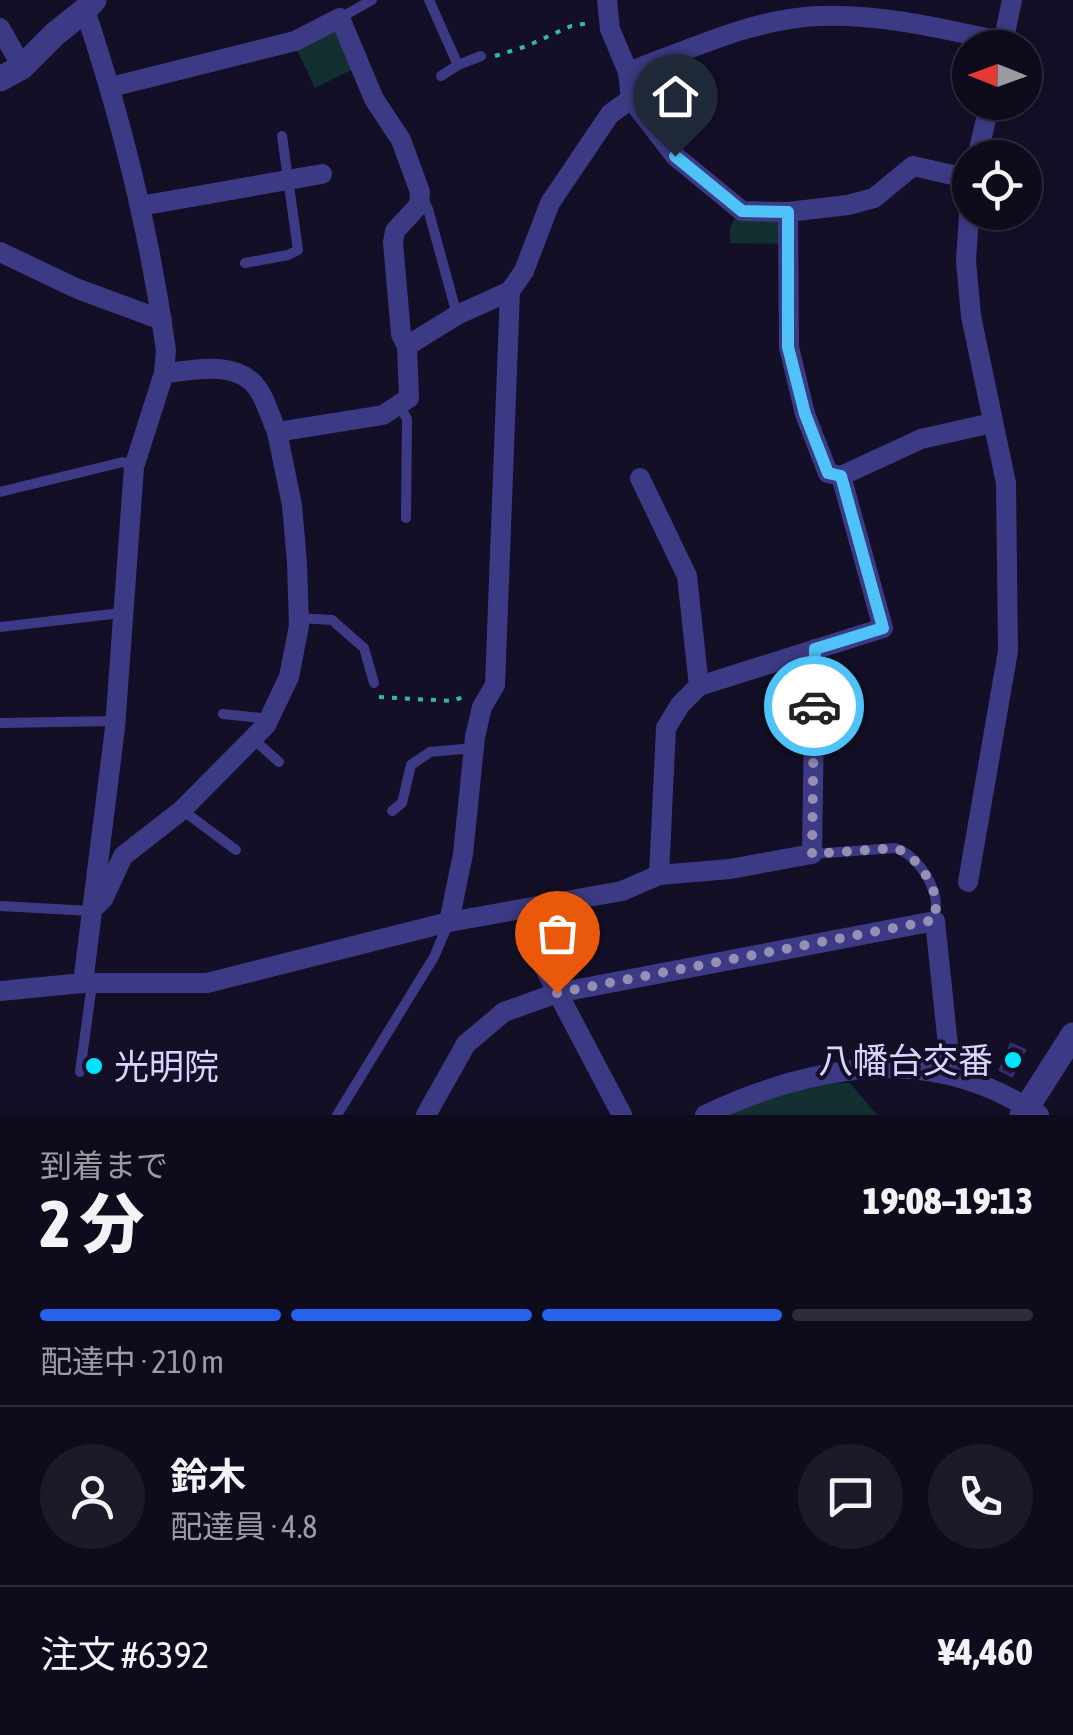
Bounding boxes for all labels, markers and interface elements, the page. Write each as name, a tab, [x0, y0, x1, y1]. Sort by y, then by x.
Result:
north arrow	[952, 30, 1042, 120]
map controls	[952, 30, 1042, 230]
pin	[633, 54, 718, 157]
icon: home	[648, 69, 703, 124]
button: locate	[952, 140, 1042, 230]
courier	[764, 656, 864, 756]
icon: car	[787, 679, 842, 734]
pin	[515, 891, 600, 994]
icon: bag	[530, 906, 585, 961]
place label: 八幡台交番	[818, 1040, 993, 1080]
place label: 光明院	[114, 1046, 219, 1086]
marker: 八幡台交番	[1002, 1049, 1024, 1071]
marker: 光明院	[83, 1055, 105, 1077]
text: 到着まで	[40, 1147, 168, 1184]
text: 19:08–19:13	[863, 1179, 1033, 1222]
text: 2 分	[40, 1186, 144, 1261]
text: 配達中 · 210 m	[40, 1343, 224, 1380]
button: person	[40, 1444, 145, 1549]
button: chat	[798, 1444, 903, 1549]
button: phone	[928, 1444, 1033, 1549]
text: 鈴木	[170, 1455, 246, 1498]
text: 配達員 · 4.8	[170, 1508, 317, 1545]
text: ¥4,460	[938, 1630, 1033, 1673]
text: 注文 #6392	[40, 1633, 209, 1676]

